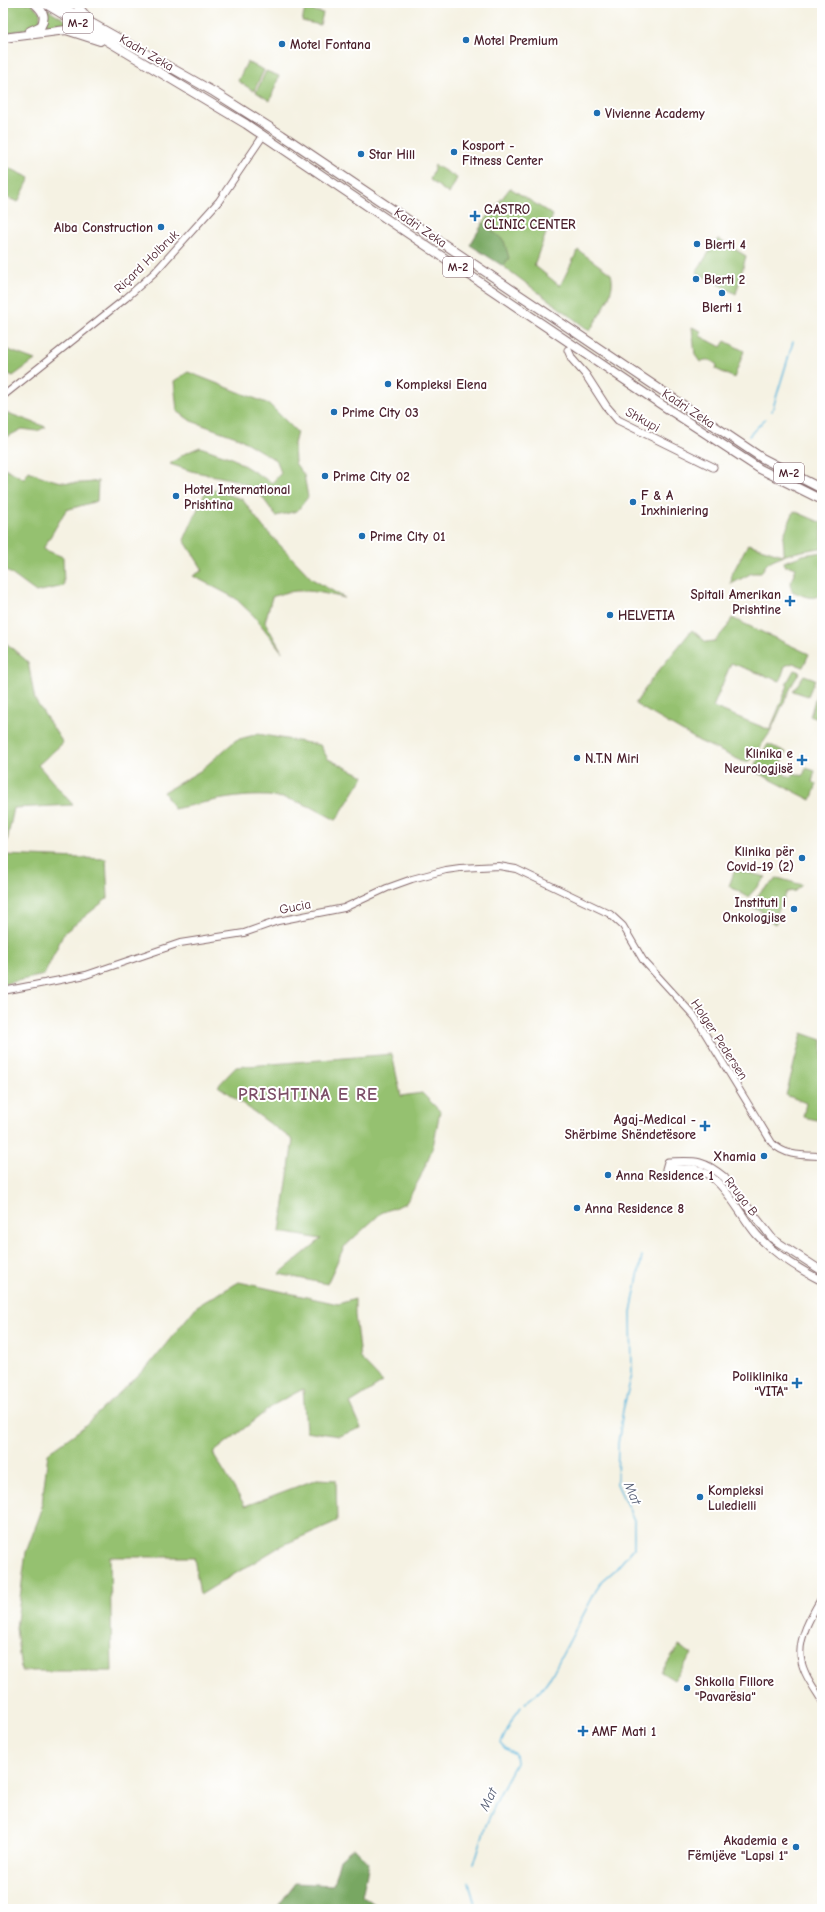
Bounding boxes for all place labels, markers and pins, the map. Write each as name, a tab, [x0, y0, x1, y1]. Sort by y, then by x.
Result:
place label: Motel Premium	[474, 33, 558, 48]
marker: Motel Premium	[461, 35, 471, 45]
place label: Motel Fontana	[290, 37, 371, 52]
marker: Motel Fontana	[277, 39, 287, 49]
place label: Vivienne Academy	[605, 106, 705, 121]
marker: Vivienne Academy	[592, 108, 602, 118]
place label: Kosport - Fitness Center	[462, 138, 544, 168]
place label: Star Hill	[369, 147, 415, 162]
marker: Kosport - Fitness Center	[449, 147, 459, 157]
marker: Star Hill	[356, 149, 366, 159]
place label: GASTRO CLINIC CENTER	[484, 202, 576, 232]
marker: GASTRO CLINIC CENTER	[469, 210, 481, 222]
place label: Alba Construction	[54, 220, 153, 235]
marker: Alba Construction	[156, 222, 166, 232]
place label: Blerti 4	[705, 237, 746, 252]
marker: Blerti 4	[692, 239, 702, 249]
place label: Blerti 2	[704, 272, 745, 287]
marker: Blerti 2	[691, 274, 701, 284]
marker: Blerti 1	[717, 288, 727, 298]
place label: Blerti 1	[702, 300, 742, 315]
place label: Kompleksi Elena	[396, 377, 487, 392]
marker: Kompleksi Elena	[383, 379, 393, 389]
place label: Prime City 03	[342, 405, 419, 420]
marker: Prime City 03	[329, 407, 339, 417]
place label: Prime City 02	[333, 469, 410, 484]
marker: Prime City 02	[320, 471, 330, 481]
place label: Hotel International Prishtina	[184, 482, 290, 512]
place label: F & A Inxhiniering	[641, 488, 709, 518]
marker: Hotel International Prishtina	[171, 491, 181, 501]
marker: F & A Inxhiniering	[628, 497, 638, 507]
place label: Prime City 01	[370, 529, 445, 544]
marker: Prime City 01	[357, 531, 367, 541]
place label: Spitali Amerikan Prishtine	[690, 587, 782, 617]
marker: Spitali Amerikan Prishtine	[784, 595, 796, 607]
place label: HELVETIA	[618, 608, 675, 623]
marker: HELVETIA	[605, 610, 615, 620]
place label: Klinika e Neurologjisë	[724, 746, 794, 776]
place label: N.T.N Miri	[585, 751, 639, 766]
marker: N.T.N Miri	[572, 753, 582, 763]
marker: Klinika e Neurologjisë	[796, 754, 808, 766]
place label: Klinika për Covid-19 (2)	[726, 844, 795, 874]
marker: Klinika për Covid-19 (2)	[797, 853, 807, 863]
place label: Instituti i Onkologjise	[722, 895, 787, 925]
marker: Instituti i Onkologjise	[789, 904, 799, 914]
place label: Agaj-Medical - Shërbime Shëndetësore	[565, 1112, 697, 1142]
marker: Agaj-Medical - Shërbime Shëndetësore	[699, 1120, 711, 1132]
place label: Xhamia	[713, 1149, 756, 1164]
marker: Xhamia	[759, 1151, 769, 1161]
place label: Anna Residence 1	[616, 1168, 714, 1183]
marker: Anna Residence 1	[603, 1170, 613, 1180]
place label: Anna Residence 8	[585, 1201, 684, 1216]
marker: Anna Residence 8	[572, 1203, 582, 1213]
place label: Poliklinika "VITA"	[732, 1369, 788, 1399]
marker: Poliklinika "VITA"	[791, 1377, 803, 1389]
place label: Kompleksi Luledielli	[708, 1483, 764, 1513]
marker: Kompleksi Luledielli	[695, 1492, 705, 1502]
place label: Shkolla Fillore "Pavarësia"	[695, 1674, 775, 1704]
marker: Shkolla Fillore "Pavarësia"	[682, 1683, 692, 1693]
place label: AMF Mati 1	[592, 1724, 656, 1739]
marker: AMF Mati 1	[577, 1725, 589, 1737]
place label: Akademia e Fëmijëve "Lapsi 1"	[688, 1833, 789, 1863]
marker: Akademia e Fëmijëve "Lapsi 1"	[791, 1842, 801, 1852]

